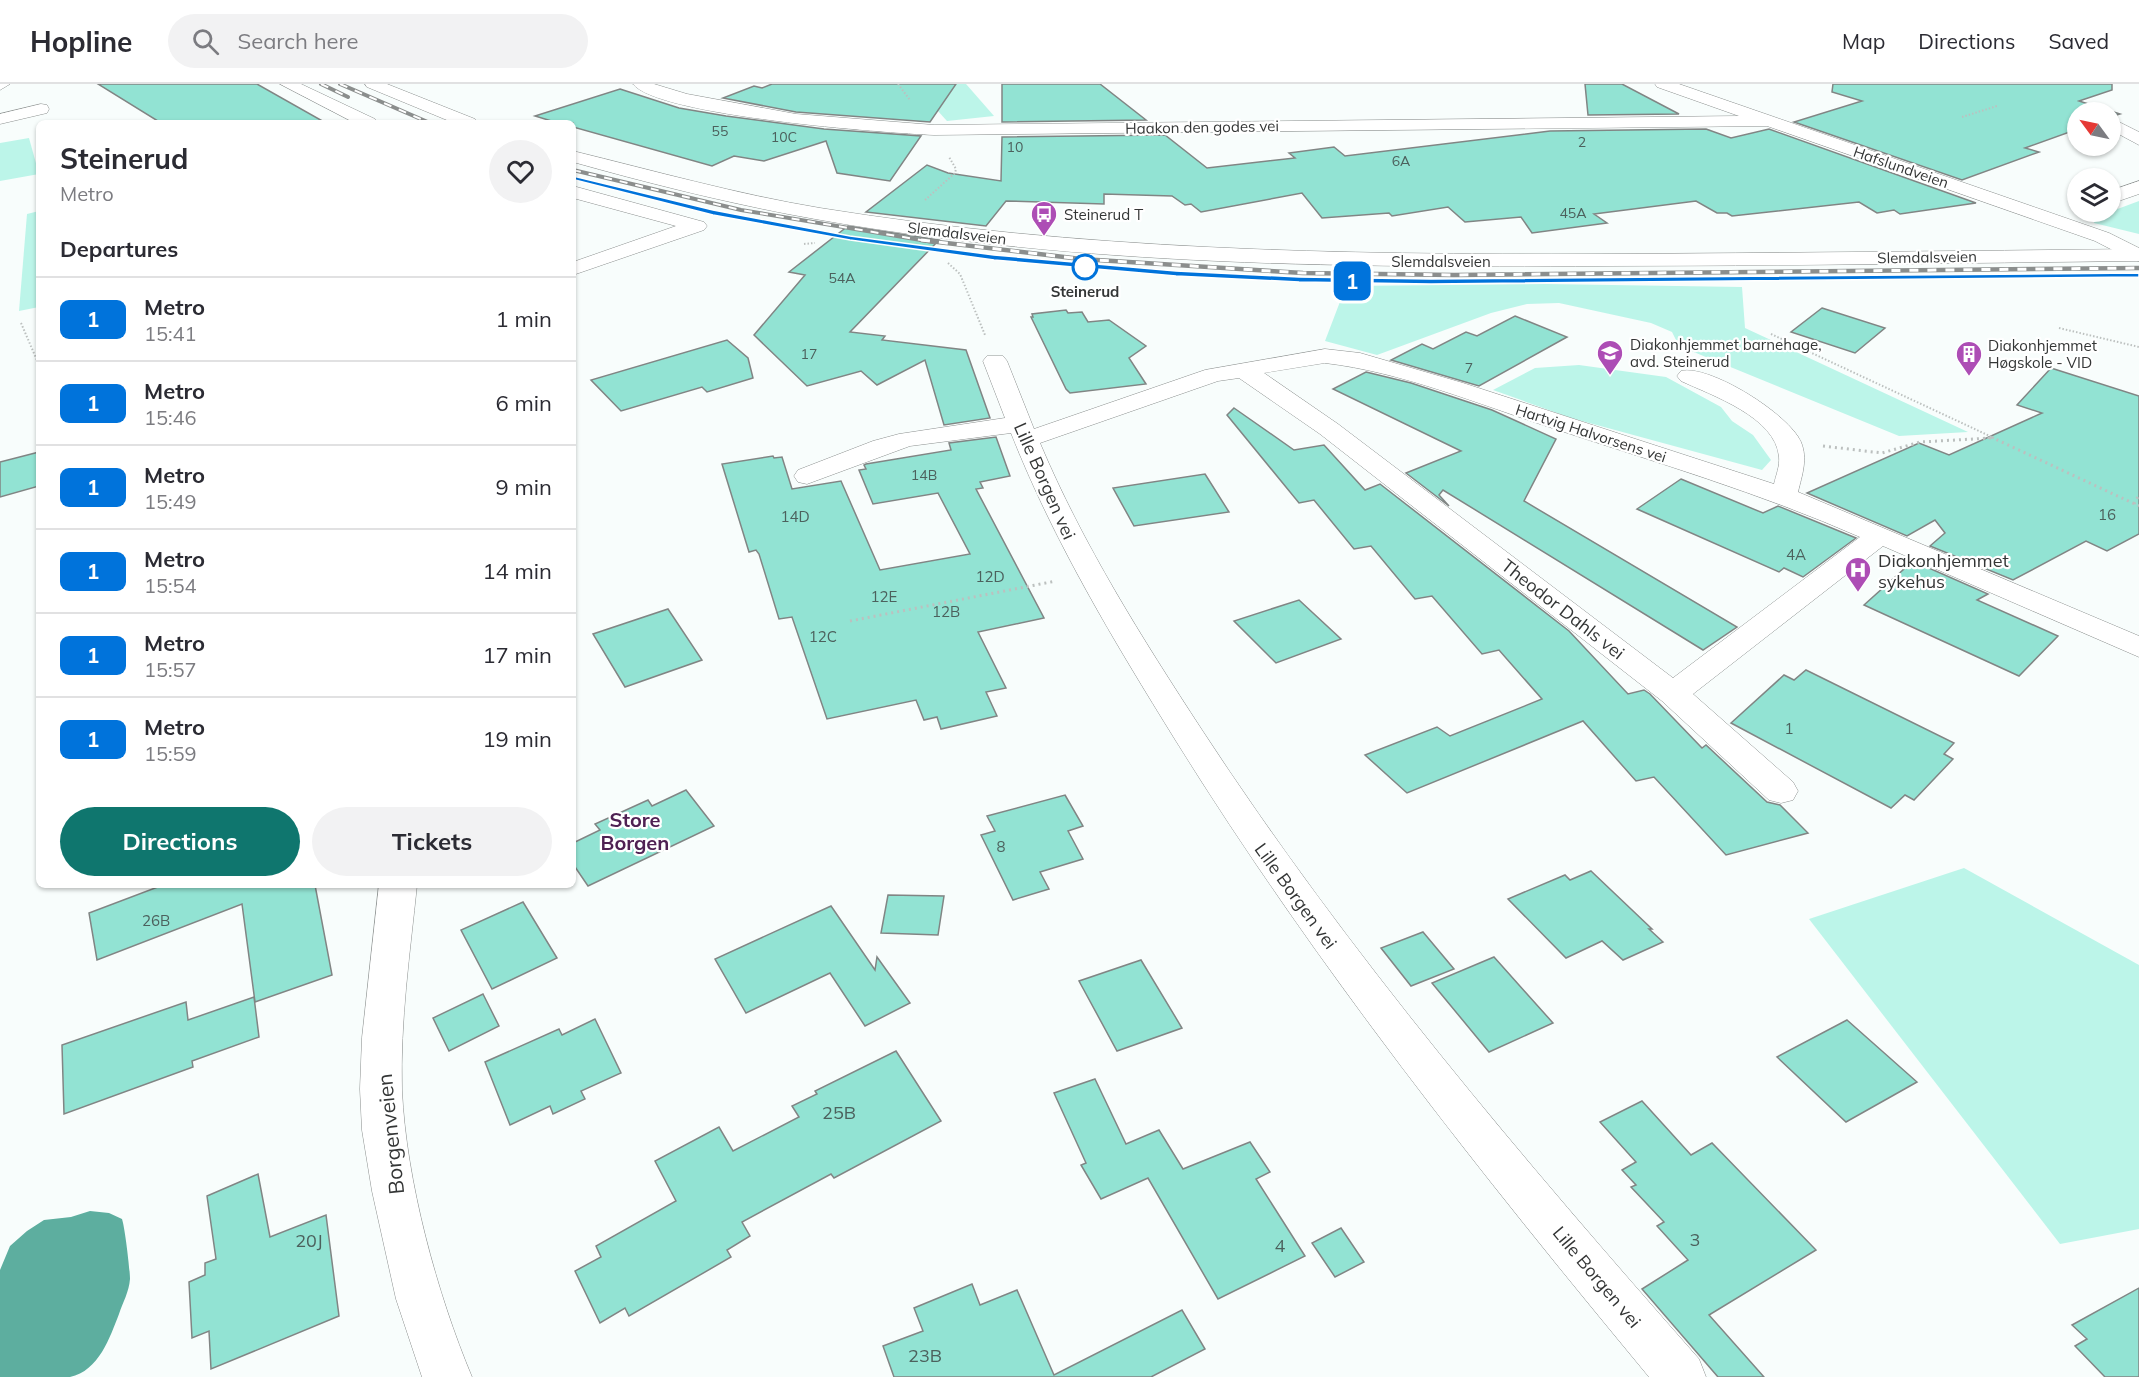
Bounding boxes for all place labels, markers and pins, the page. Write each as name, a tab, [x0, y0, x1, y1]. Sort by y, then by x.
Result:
bus stop icon: Steinerud T	[1029, 199, 1059, 237]
place label: Steinerud T	[1064, 205, 1143, 224]
marker: Steinerud	[1072, 254, 1098, 280]
place label: Steinerud	[1051, 282, 1119, 301]
place label: Diakonhjemmet barnehage, avd. Steinerud	[1630, 335, 1822, 371]
place label: Diakonhjemmet Høgskole - VID	[1988, 336, 2097, 372]
school or university icon: Diakonhjemmet barnehage, avd. Steinerud	[1595, 338, 1625, 376]
building icon: Diakonhjemmet Høgskole - VID	[1954, 339, 1984, 377]
place label: Diakonhjemmet sykehus	[1878, 549, 2009, 593]
hospital icon: Diakonhjemmet sykehus	[1843, 555, 1873, 593]

